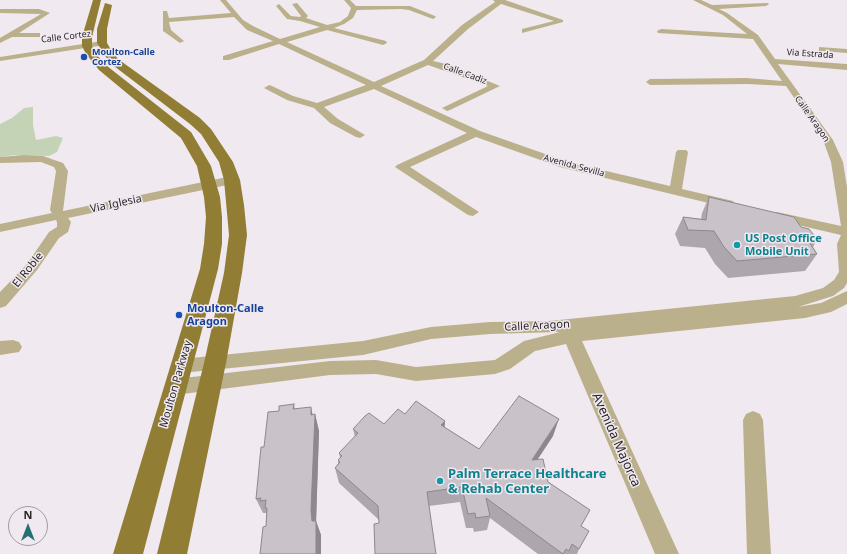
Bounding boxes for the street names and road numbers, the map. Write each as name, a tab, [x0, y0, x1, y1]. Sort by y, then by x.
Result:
street label: Calle Cortez	[40, 29, 92, 45]
street label: Via Estrada	[786, 47, 834, 61]
street label: Calle Cadiz	[442, 61, 488, 87]
street label: Calle Aragon	[792, 94, 832, 144]
street label: Avenida Sevilla	[542, 153, 606, 179]
street label: Via Iglesia	[89, 192, 143, 216]
street label: El Roble	[10, 250, 46, 290]
street label: Calle Aragon	[504, 318, 570, 334]
street label: Moulton Parkway	[157, 339, 195, 429]
street label: Avenida Majorca	[588, 391, 644, 489]

